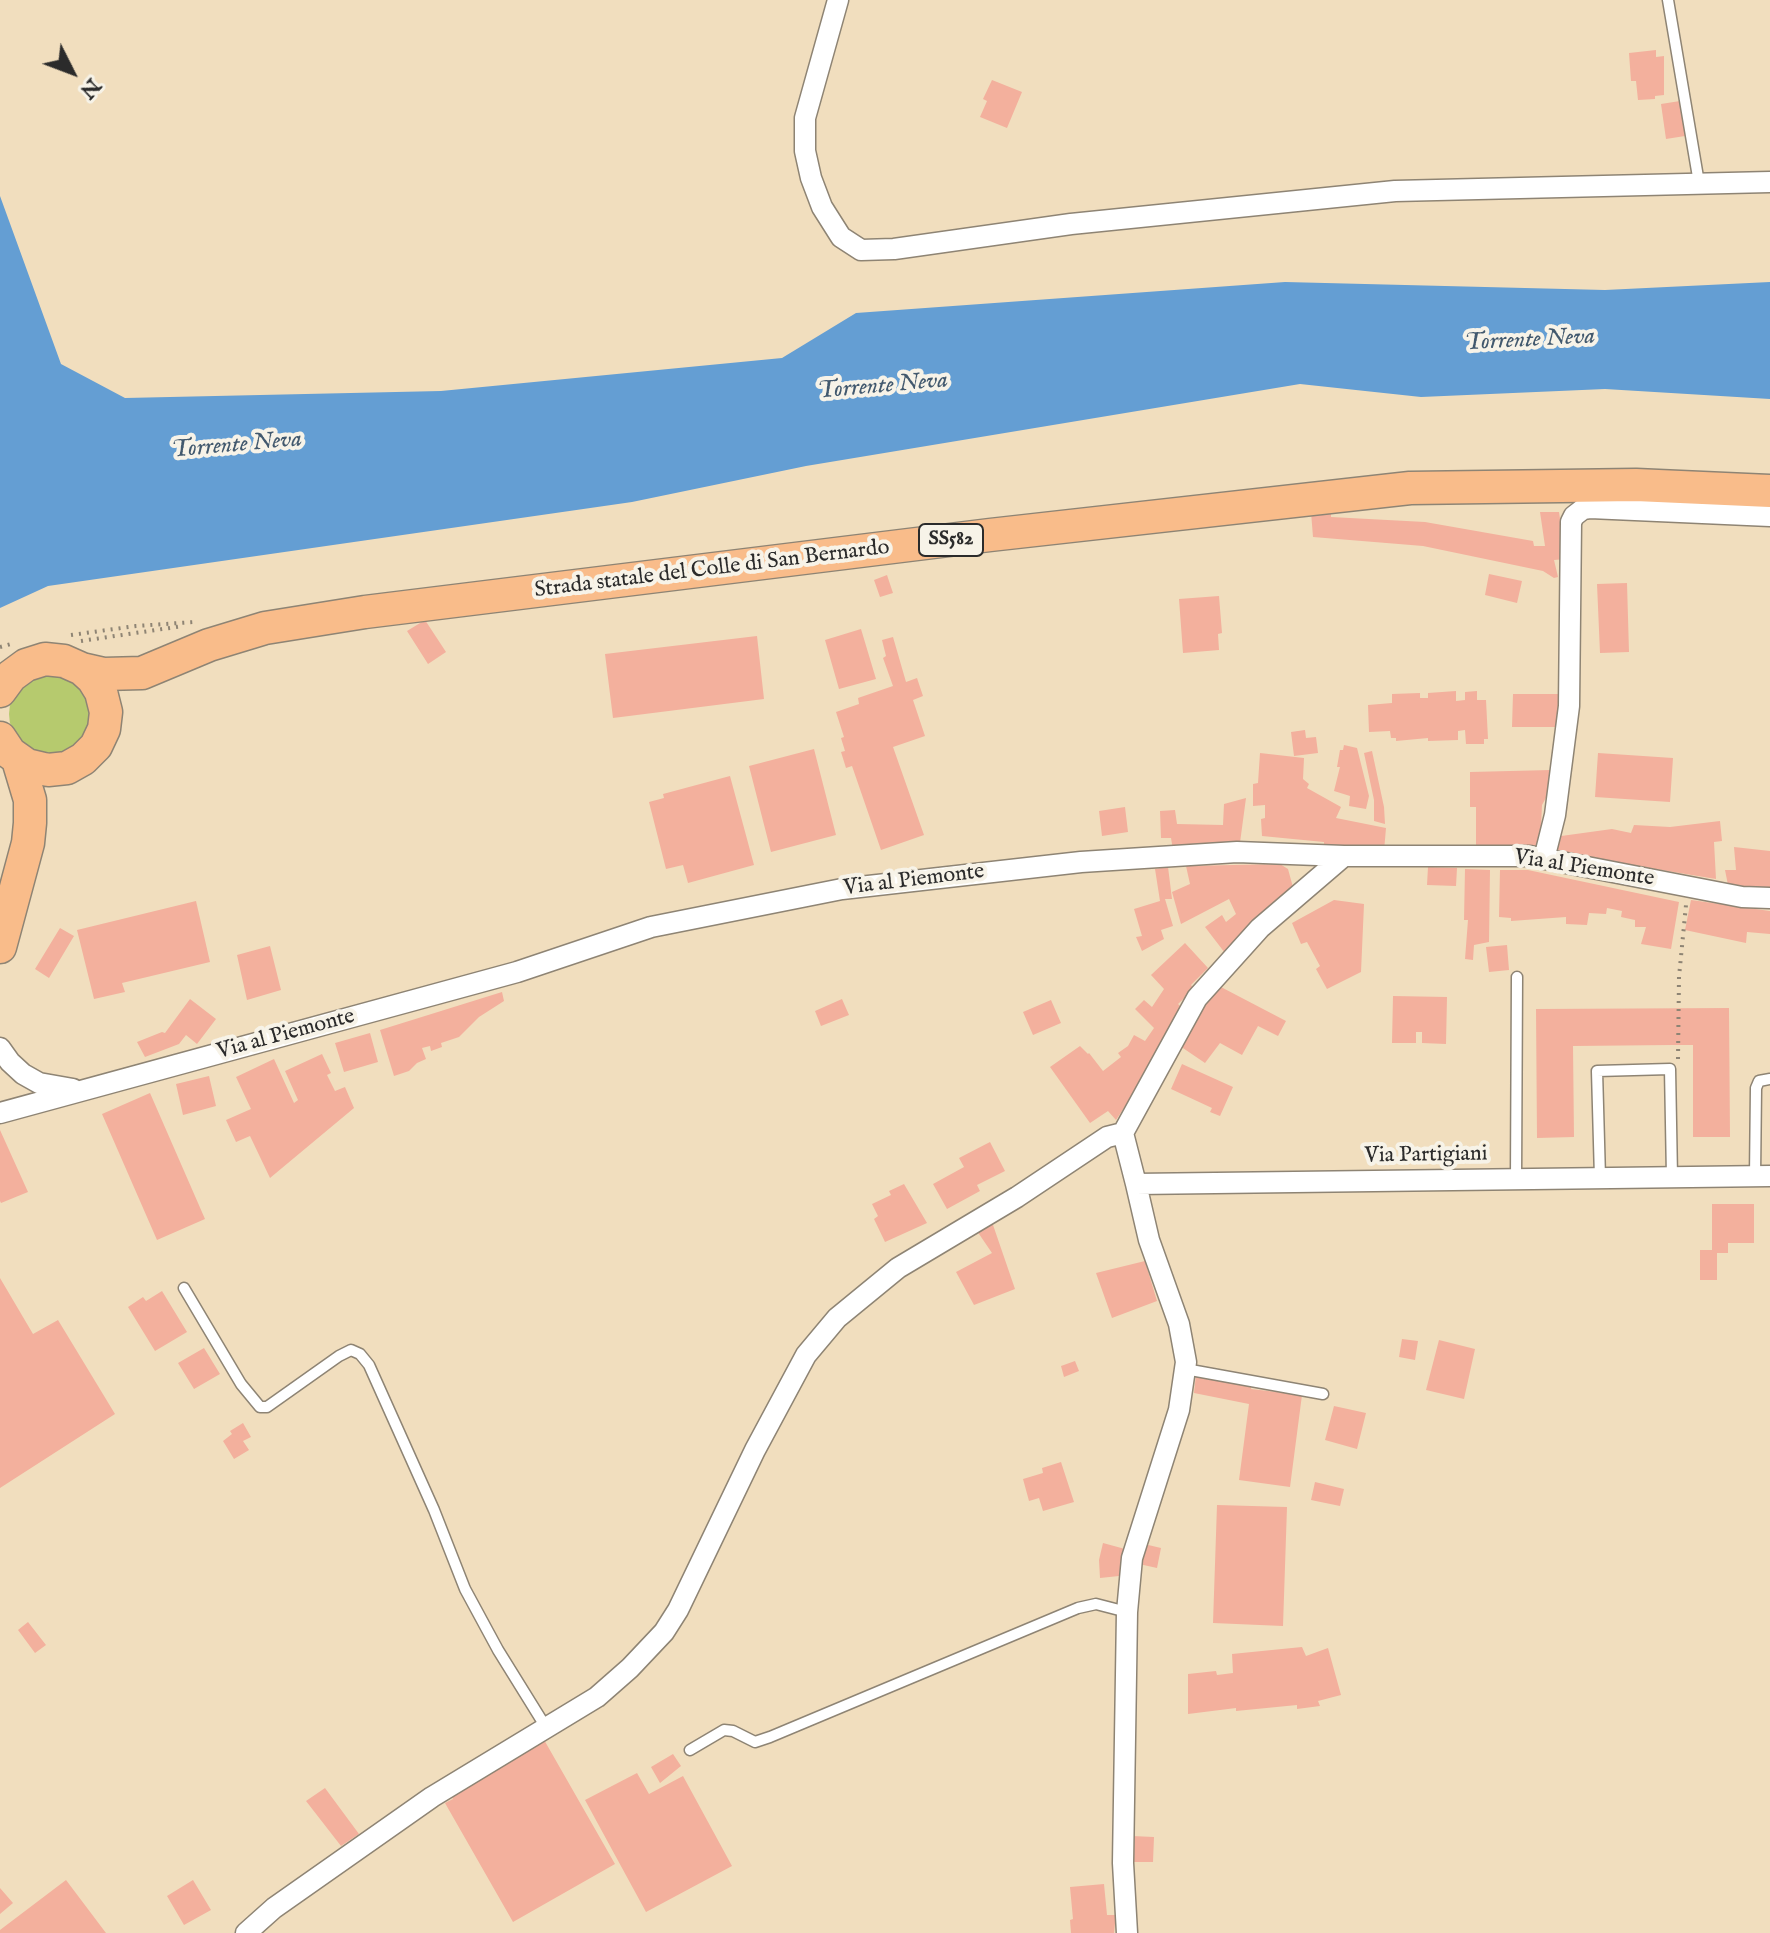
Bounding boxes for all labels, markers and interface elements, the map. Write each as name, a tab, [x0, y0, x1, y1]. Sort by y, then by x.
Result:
north arrow	[32, 32, 112, 112]
text: N	[73, 72, 107, 104]
water label: Torrente Neva	[1464, 323, 1596, 359]
water label: Torrente Neva	[817, 367, 949, 407]
water label: Torrente Neva	[171, 426, 303, 466]
road number: SS582	[919, 524, 983, 556]
street label: Strada statale del Colle di San Bernardo	[533, 535, 891, 605]
street label: Via al Piemonte	[1512, 845, 1656, 893]
street label: Via al Piemonte	[842, 859, 986, 903]
street label: Via al Piemonte	[214, 1004, 358, 1066]
street label: Via Partigiani	[1364, 1142, 1488, 1170]

